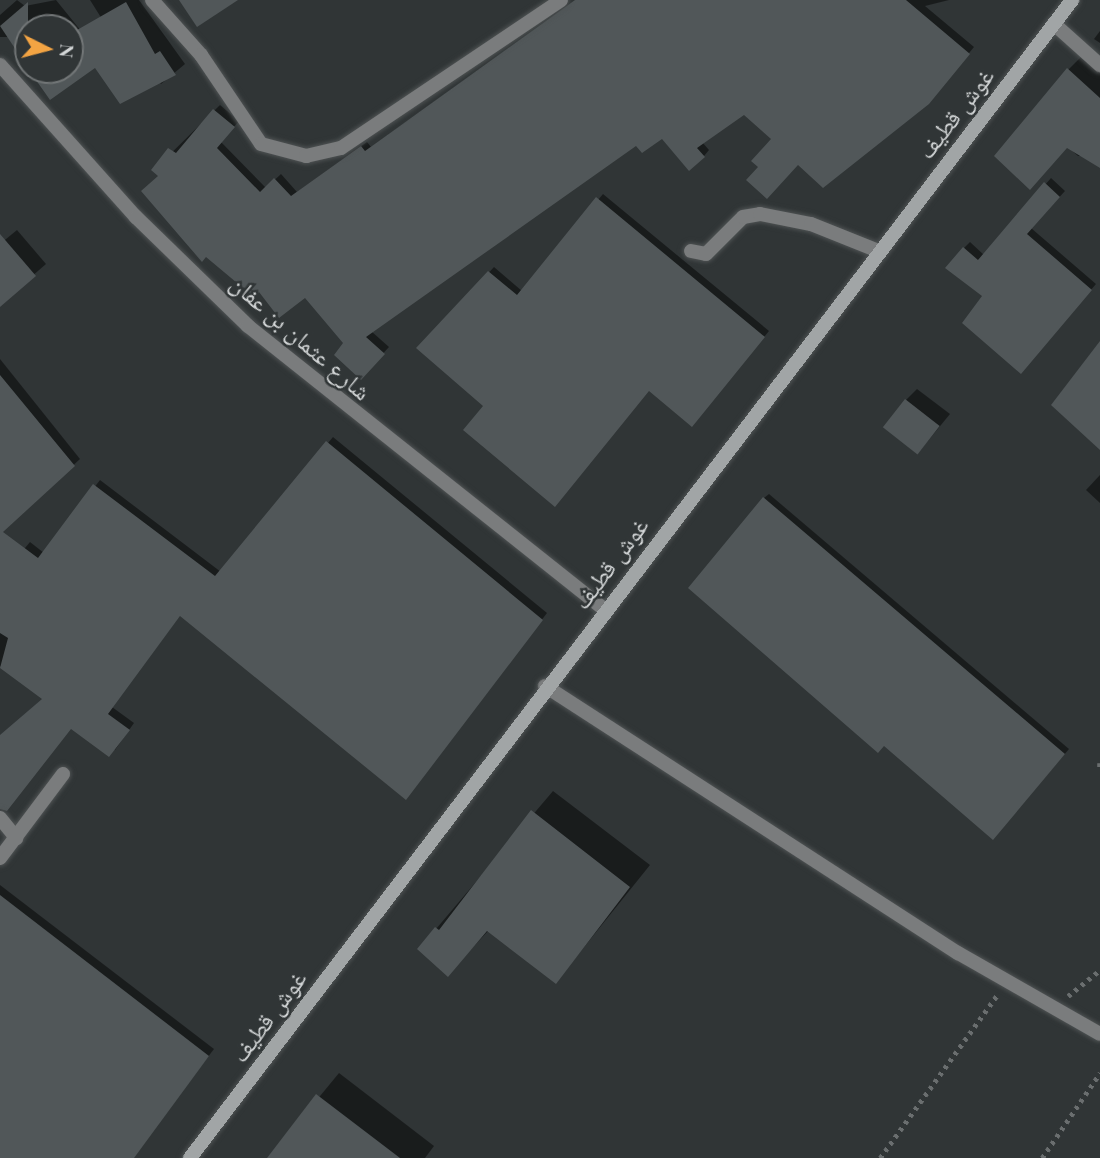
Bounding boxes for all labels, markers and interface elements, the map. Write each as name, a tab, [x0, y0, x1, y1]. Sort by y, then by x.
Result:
north arrow	[14, 14, 84, 84]
text: N	[54, 43, 82, 59]
street label: غوش قطيف	[911, 62, 999, 164]
street label: شارع عثمان بن عفان	[225, 268, 377, 406]
street label: غوش قطيف	[566, 512, 654, 614]
street label: غوش قطيف	[224, 965, 312, 1067]

